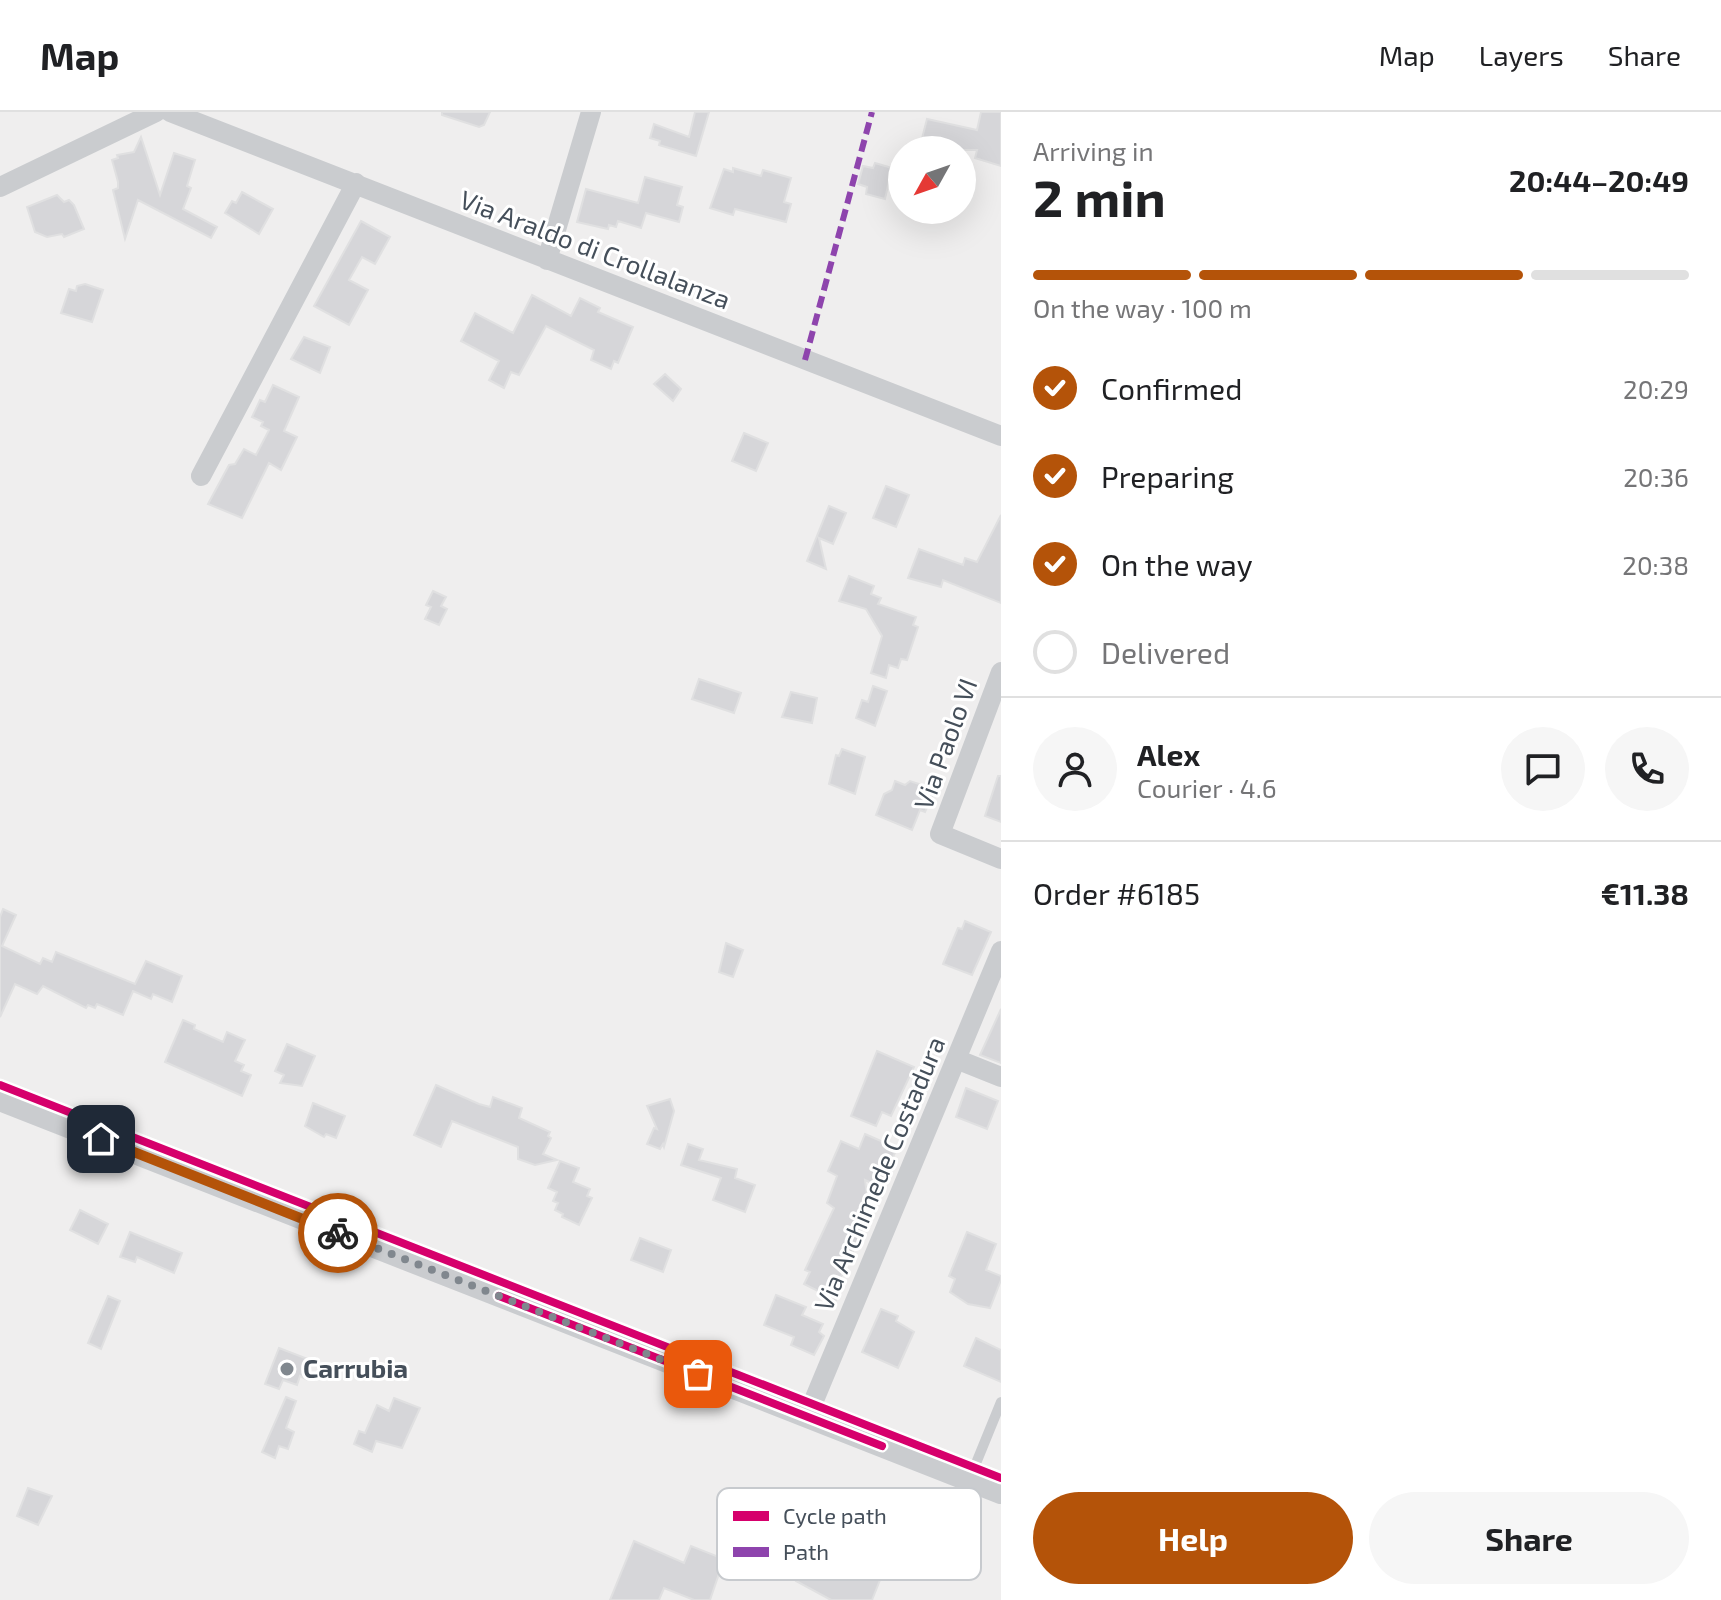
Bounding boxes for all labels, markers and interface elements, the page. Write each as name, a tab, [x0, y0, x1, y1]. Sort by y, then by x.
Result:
text: Map	[40, 32, 119, 78]
text: Map	[1379, 38, 1435, 72]
text: Layers	[1479, 38, 1564, 72]
text: Share	[1608, 38, 1681, 72]
text: Arriving in	[1033, 135, 1154, 166]
north arrow	[888, 136, 976, 224]
map controls	[888, 136, 976, 224]
text: 20:44–20:49	[1509, 162, 1689, 198]
text: 2 min	[1033, 165, 1166, 227]
street label: Via Araldo di Crollalanza	[456, 183, 735, 314]
text: On the way · 100 m	[1033, 292, 1252, 323]
icon: check	[1033, 366, 1077, 410]
text: Confirmed	[1101, 370, 1242, 406]
text: 20:29	[1623, 373, 1689, 404]
icon: check	[1033, 454, 1077, 498]
text: Preparing	[1101, 458, 1234, 494]
text: 20:36	[1623, 461, 1689, 492]
icon: check	[1033, 542, 1077, 586]
text: On the way	[1101, 546, 1253, 582]
text: 20:38	[1622, 549, 1689, 580]
text: Delivered	[1101, 634, 1230, 670]
street label: Via Paolo VI	[907, 674, 983, 813]
button: person	[1033, 727, 1117, 811]
button: chat	[1501, 727, 1585, 811]
button: phone	[1605, 727, 1689, 811]
text: Alex	[1137, 736, 1200, 772]
text: Courier · 4.6	[1137, 772, 1277, 803]
text: Order #6185	[1033, 875, 1200, 911]
text: €11.38	[1601, 875, 1689, 911]
street label: Via Archimede Costadura	[807, 1032, 951, 1315]
pin	[67, 1105, 135, 1173]
icon: home	[79, 1117, 123, 1161]
courier	[298, 1193, 378, 1273]
icon: bike	[316, 1211, 360, 1255]
pin	[664, 1340, 732, 1408]
place label: Carrubia	[303, 1352, 408, 1383]
icon: bag	[676, 1352, 720, 1396]
marker: Carrubia	[278, 1360, 296, 1378]
legend	[717, 1488, 981, 1580]
button: Help	[1033, 1492, 1353, 1584]
button: Share	[1369, 1492, 1689, 1584]
text: Cycle path	[783, 1502, 887, 1528]
text: Path	[783, 1538, 829, 1564]

